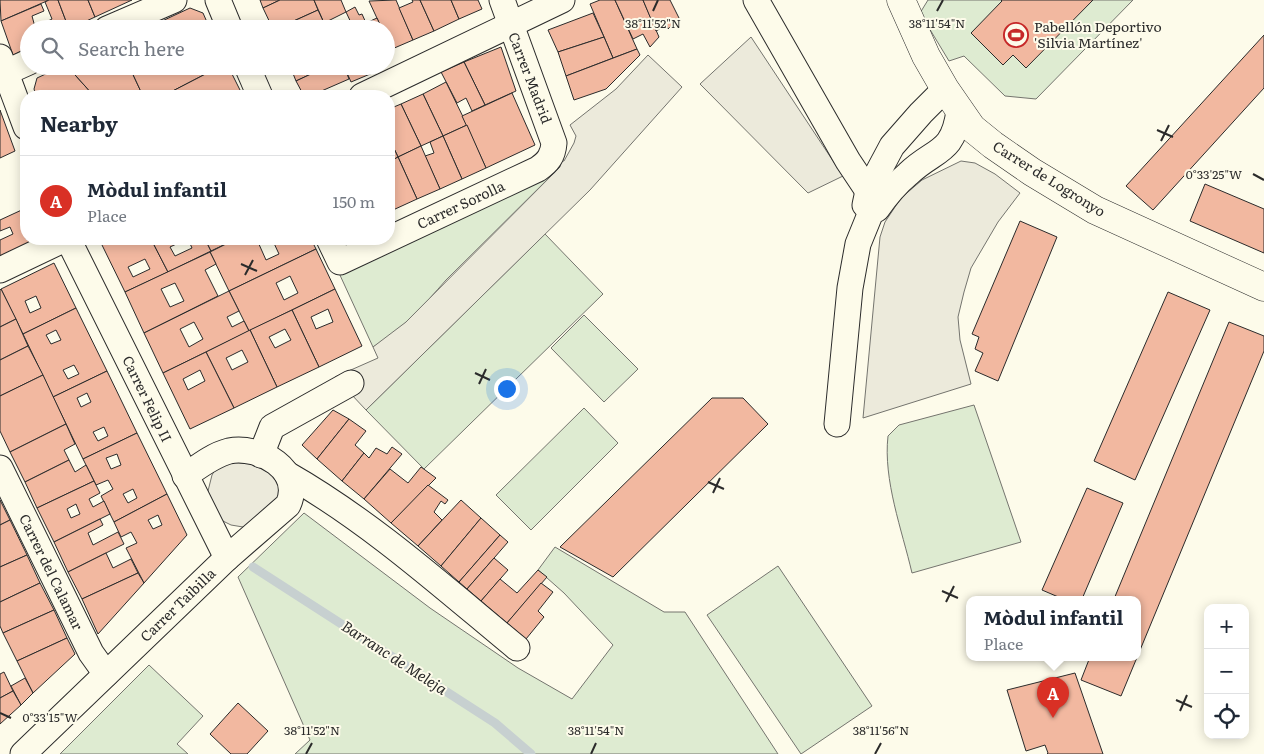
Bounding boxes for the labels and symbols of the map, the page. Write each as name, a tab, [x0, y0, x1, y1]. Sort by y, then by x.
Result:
text: 38°11'52"N	[625, 14, 681, 32]
text: 38°11'54"N	[909, 14, 965, 32]
place label: Pabellón Deportivo 'Silvia Martínez'	[1034, 16, 1162, 52]
sports icon: Pabellón Deportivo 'Silvia Martínez'	[1003, 22, 1029, 48]
street label: Carrer Madrid	[504, 29, 558, 127]
street label: Carrer de Logronyo	[989, 135, 1110, 221]
text: 0°33'25"W	[1186, 165, 1242, 183]
street label: Carrer Sorolla	[414, 175, 508, 233]
street label: Carrer Felip II	[118, 352, 178, 445]
your location	[494, 376, 520, 402]
street label: Carrer del Calamar	[15, 510, 89, 633]
street label: Carrer Taibilla	[135, 563, 220, 646]
water label: Barranc de Meleja	[337, 614, 453, 700]
pin: A	[1037, 677, 1069, 718]
text: 0°33'15"W	[22, 708, 78, 726]
text: 38°11'52"N	[284, 721, 340, 739]
text: 38°11'54"N	[568, 721, 624, 739]
text: 38°11'56"N	[853, 721, 909, 739]

